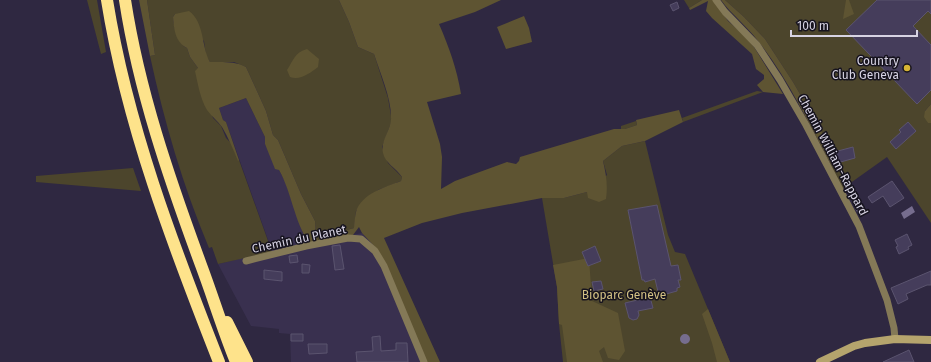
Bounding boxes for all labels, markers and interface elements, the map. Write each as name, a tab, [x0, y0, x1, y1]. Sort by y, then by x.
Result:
scale bar	[791, 12, 917, 38]
text: 100 m	[797, 19, 829, 33]
place label: Country Club Geneva	[832, 54, 899, 82]
marker: Country Club Geneva	[902, 63, 912, 73]
street label: Chemin William-Rappard	[795, 92, 871, 218]
street label: Chemin du Planet	[251, 222, 348, 256]
park label: Bioparc Genève	[582, 288, 666, 302]

